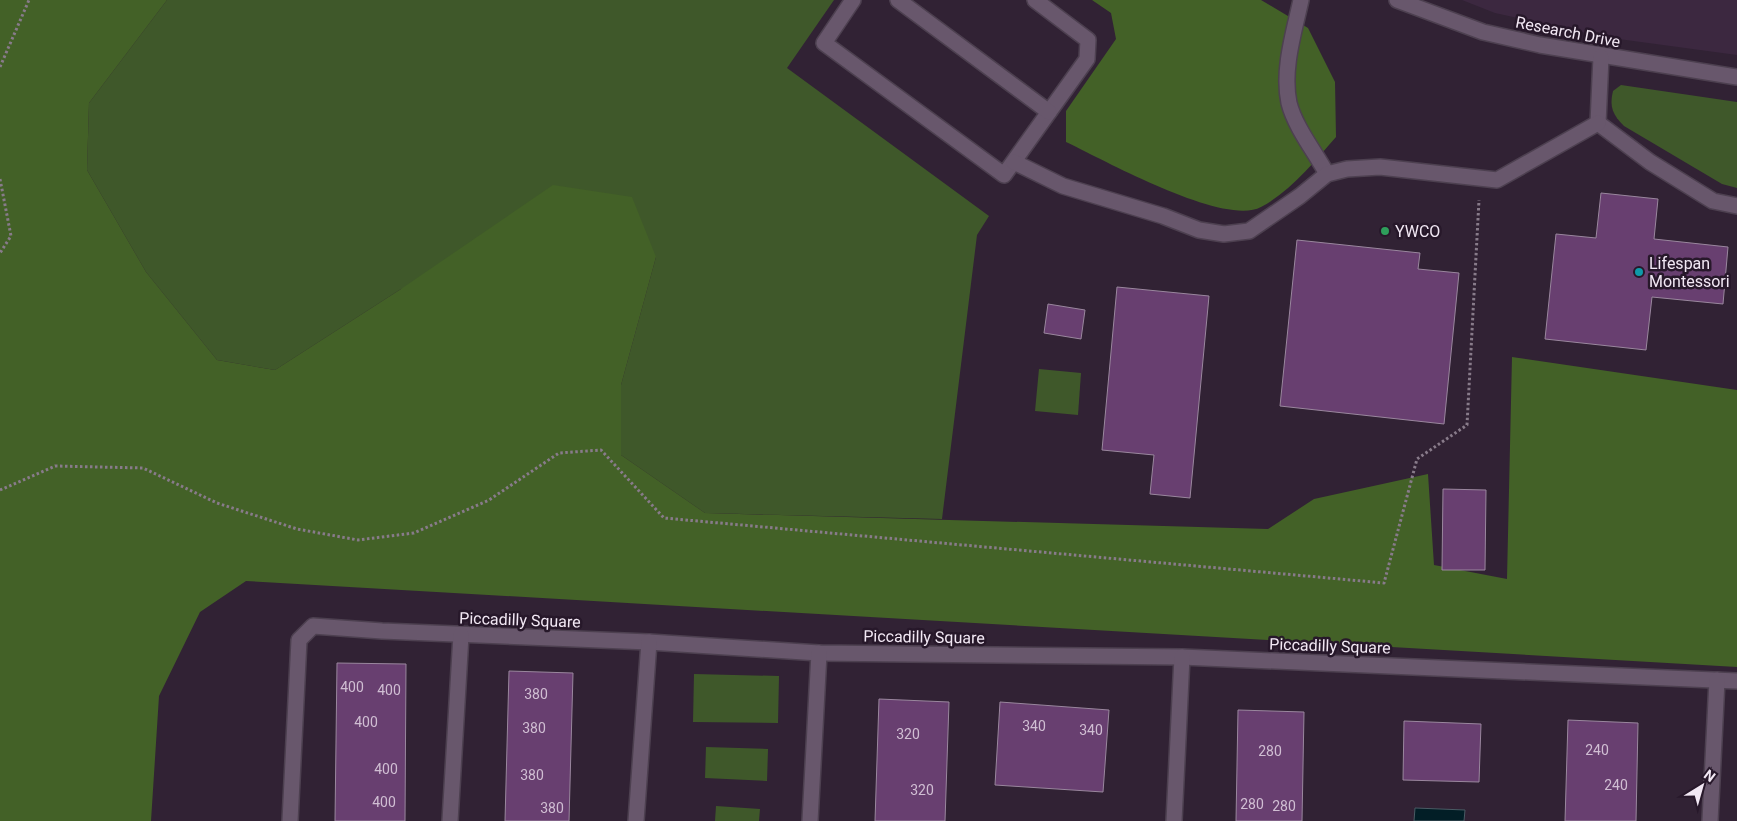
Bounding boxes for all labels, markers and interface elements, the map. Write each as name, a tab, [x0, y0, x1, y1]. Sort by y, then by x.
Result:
street label: Research Drive	[1514, 13, 1622, 51]
place label: YWCO	[1395, 222, 1440, 241]
marker: YWCO	[1379, 225, 1391, 237]
place label: Lifespan Montessori	[1649, 254, 1730, 291]
marker: Lifespan Montessori	[1633, 266, 1645, 278]
street label: Piccadilly Square	[459, 608, 581, 632]
street label: Piccadilly Square	[863, 626, 985, 648]
street label: Piccadilly Square	[1269, 634, 1391, 658]
house number: 400	[340, 679, 364, 695]
house number: 400	[377, 682, 401, 698]
house number: 380	[524, 686, 548, 702]
house number: 400	[354, 714, 378, 730]
house number: 340	[1022, 718, 1046, 734]
house number: 380	[522, 720, 546, 736]
house number: 340	[1079, 722, 1103, 738]
house number: 320	[896, 726, 920, 742]
house number: 240	[1585, 742, 1609, 758]
house number: 280	[1258, 743, 1282, 759]
house number: 400	[374, 761, 398, 777]
north arrow	[1677, 761, 1727, 811]
text: N	[1701, 766, 1719, 785]
house number: 380	[520, 767, 544, 783]
house number: 240	[1604, 777, 1628, 793]
house number: 320	[910, 782, 934, 798]
house number: 400	[372, 794, 396, 810]
house number: 280	[1240, 796, 1264, 812]
house number: 280	[1272, 798, 1296, 814]
house number: 380	[540, 800, 564, 816]

